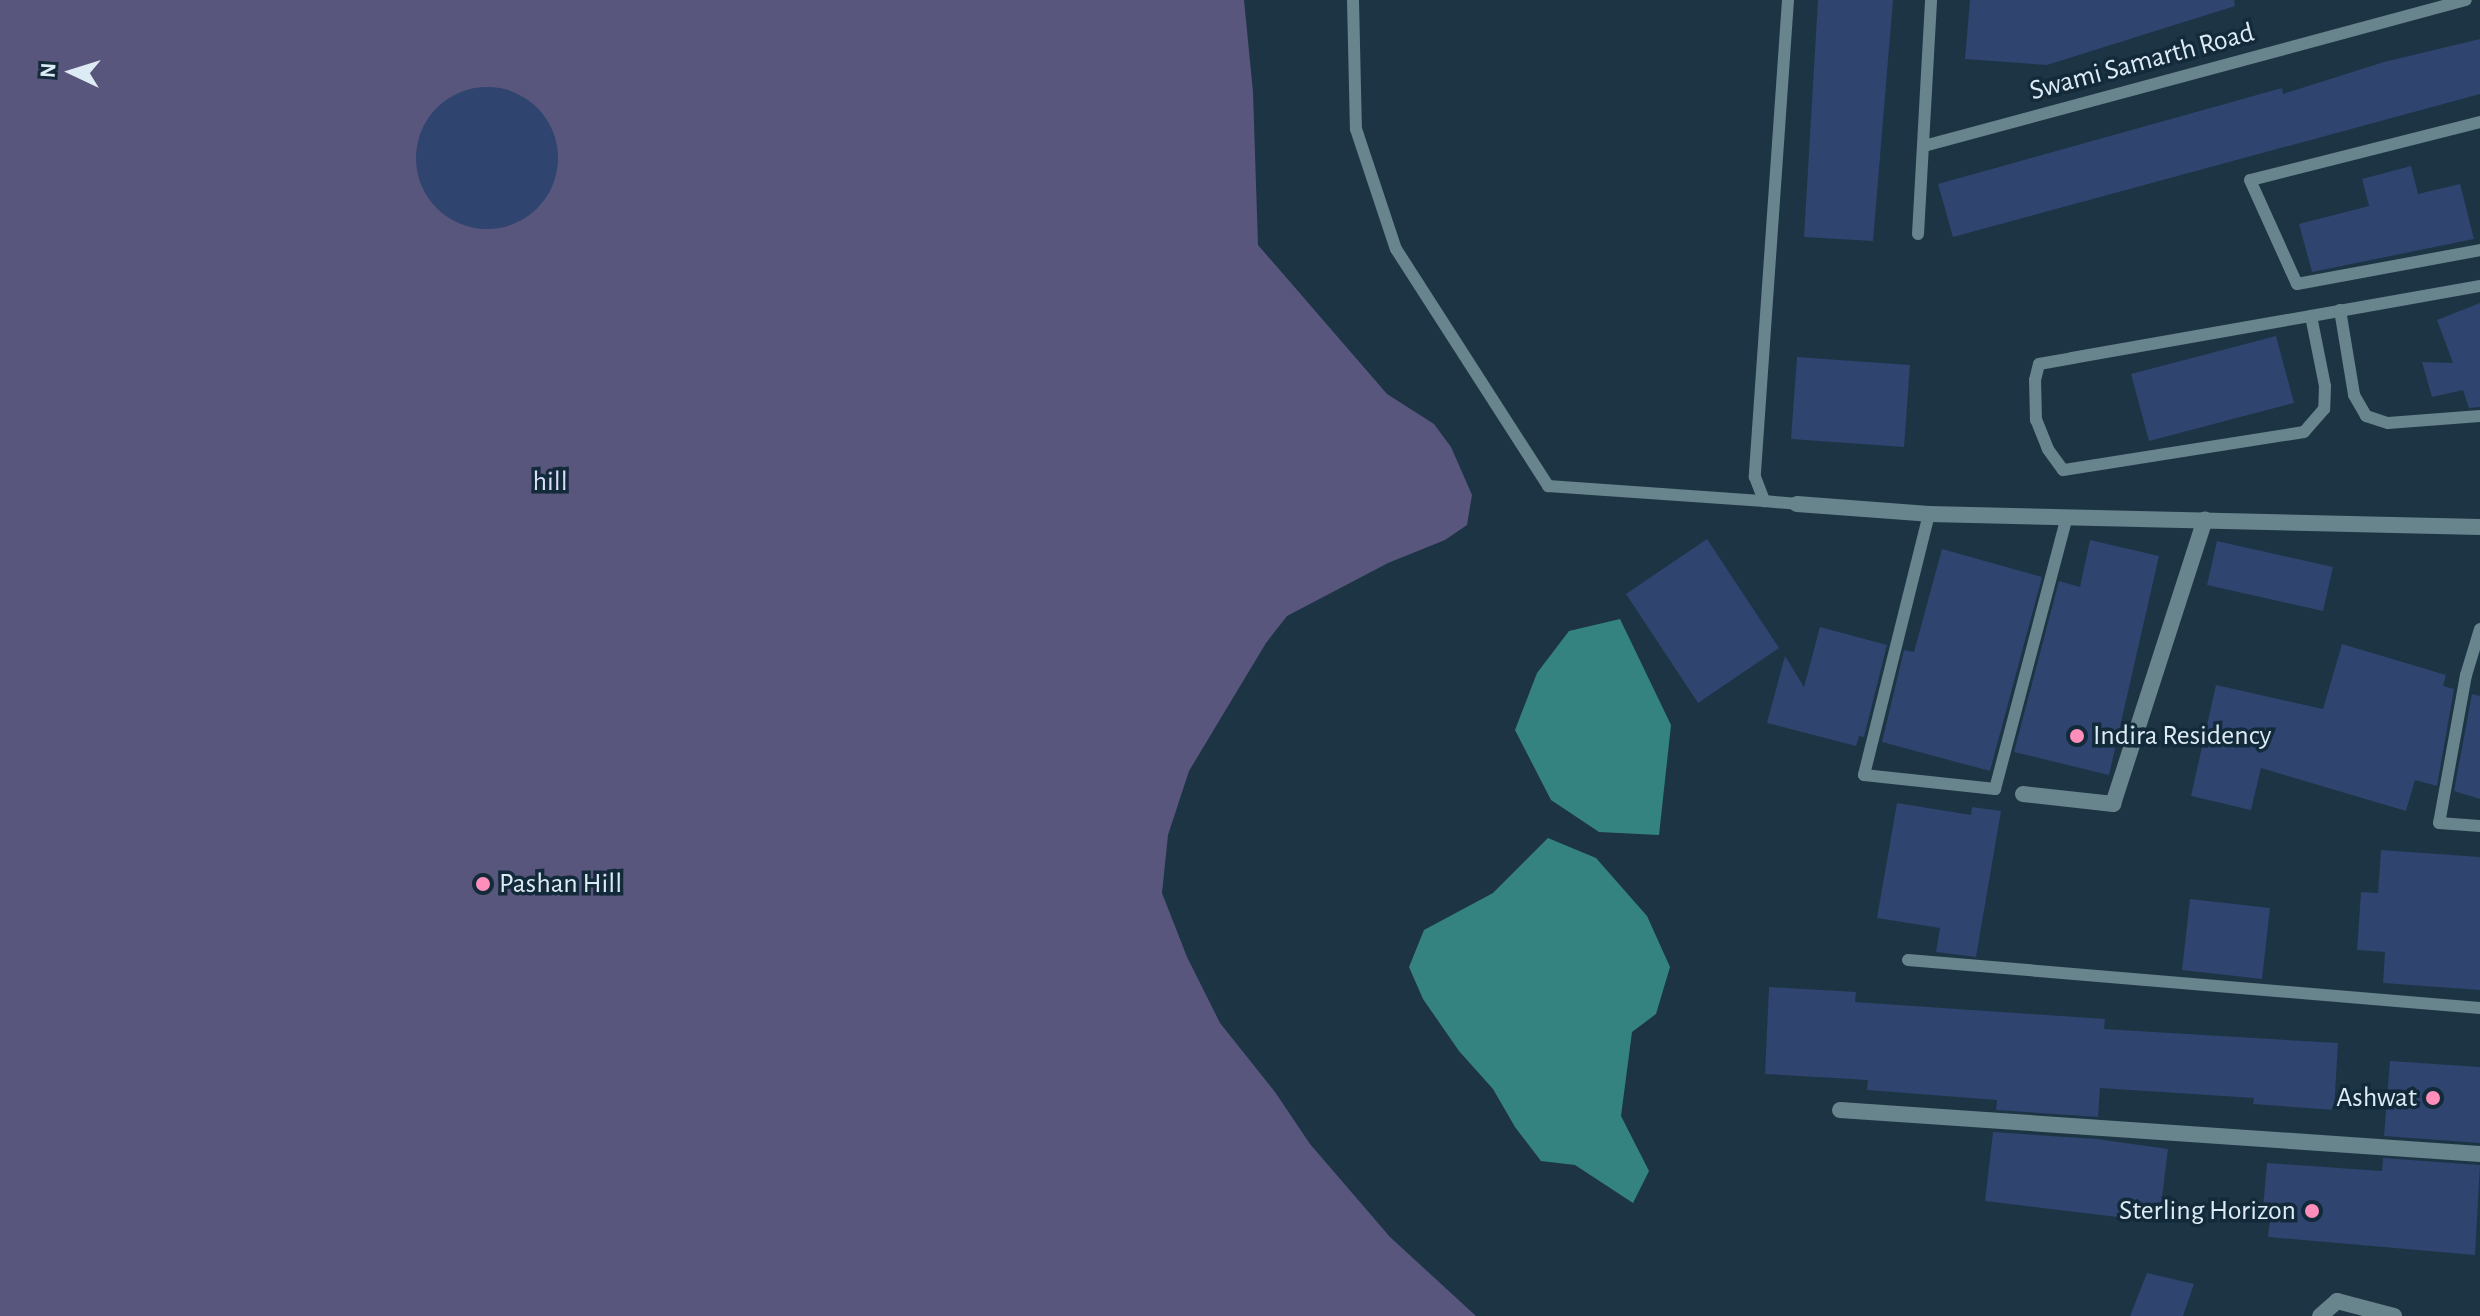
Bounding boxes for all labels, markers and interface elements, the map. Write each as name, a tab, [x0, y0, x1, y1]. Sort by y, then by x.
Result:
street label: Swami Samarth Road	[2026, 16, 2258, 108]
north arrow	[32, 32, 112, 112]
text: N	[37, 62, 60, 79]
park label: hill	[532, 465, 568, 499]
place label: Indira Residency	[2093, 719, 2271, 753]
marker: Indira Residency	[2068, 727, 2086, 745]
place label: Pashan Hill	[499, 867, 622, 901]
marker: Pashan Hill	[474, 875, 492, 893]
place label: Ashwat	[2336, 1081, 2417, 1115]
marker: Ashwat	[2424, 1089, 2442, 1107]
place label: Sterling Horizon	[2119, 1194, 2296, 1228]
marker: Sterling Horizon	[2303, 1202, 2321, 1220]

